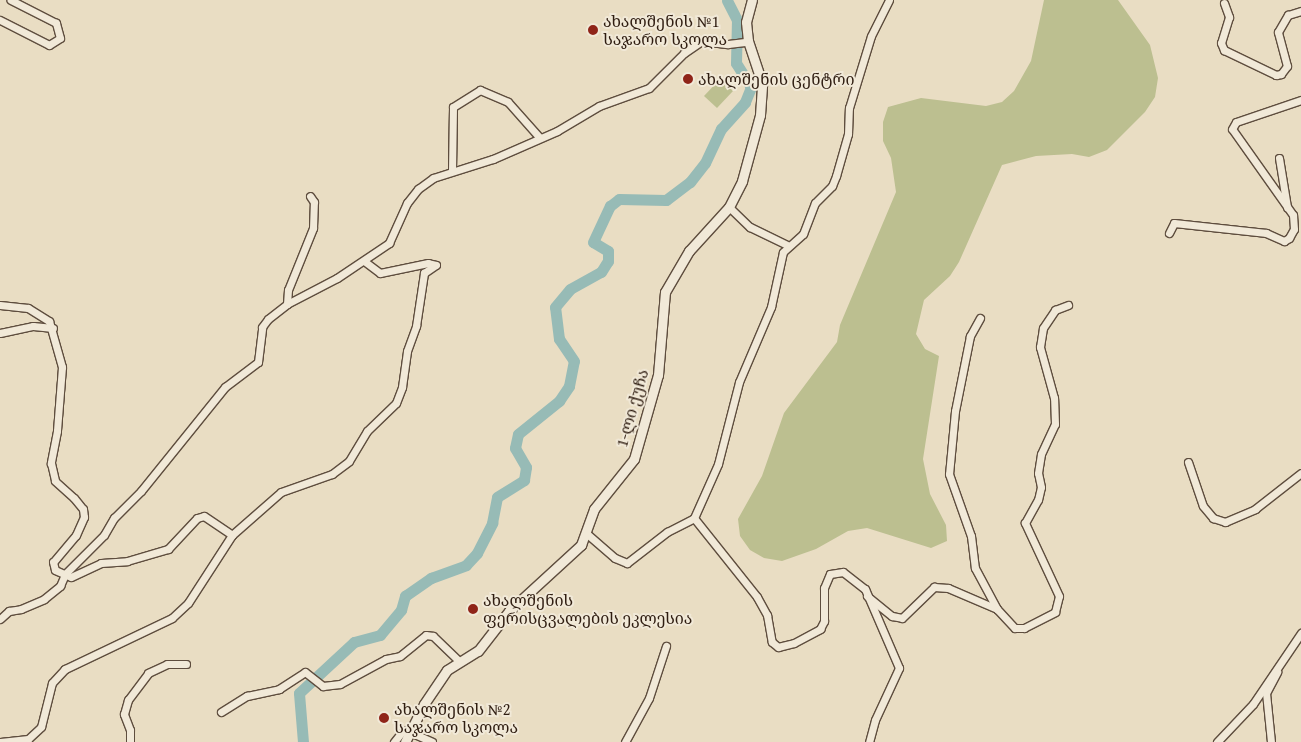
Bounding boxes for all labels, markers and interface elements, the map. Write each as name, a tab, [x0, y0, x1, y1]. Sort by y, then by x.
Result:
place label: ახალშენის №1 საჯარო სკოლა	[603, 11, 727, 49]
marker: ახალშენის №1 საჯარო სკოლა	[587, 24, 599, 36]
place label: ახალშენის ცენტრი	[698, 69, 855, 89]
marker: ახალშენის ცენტრი	[682, 73, 694, 85]
street label: 1-ლი ქუჩა	[612, 367, 652, 449]
place label: ახალშენის ფერისცვალების ეკლესია	[483, 590, 692, 628]
marker: ახალშენის ფერისცვალების ეკლესია	[467, 603, 479, 615]
place label: ახალშენის №2 საჯარო სკოლა	[394, 699, 518, 737]
marker: ახალშენის №2 საჯარო სკოლა	[378, 712, 390, 724]

